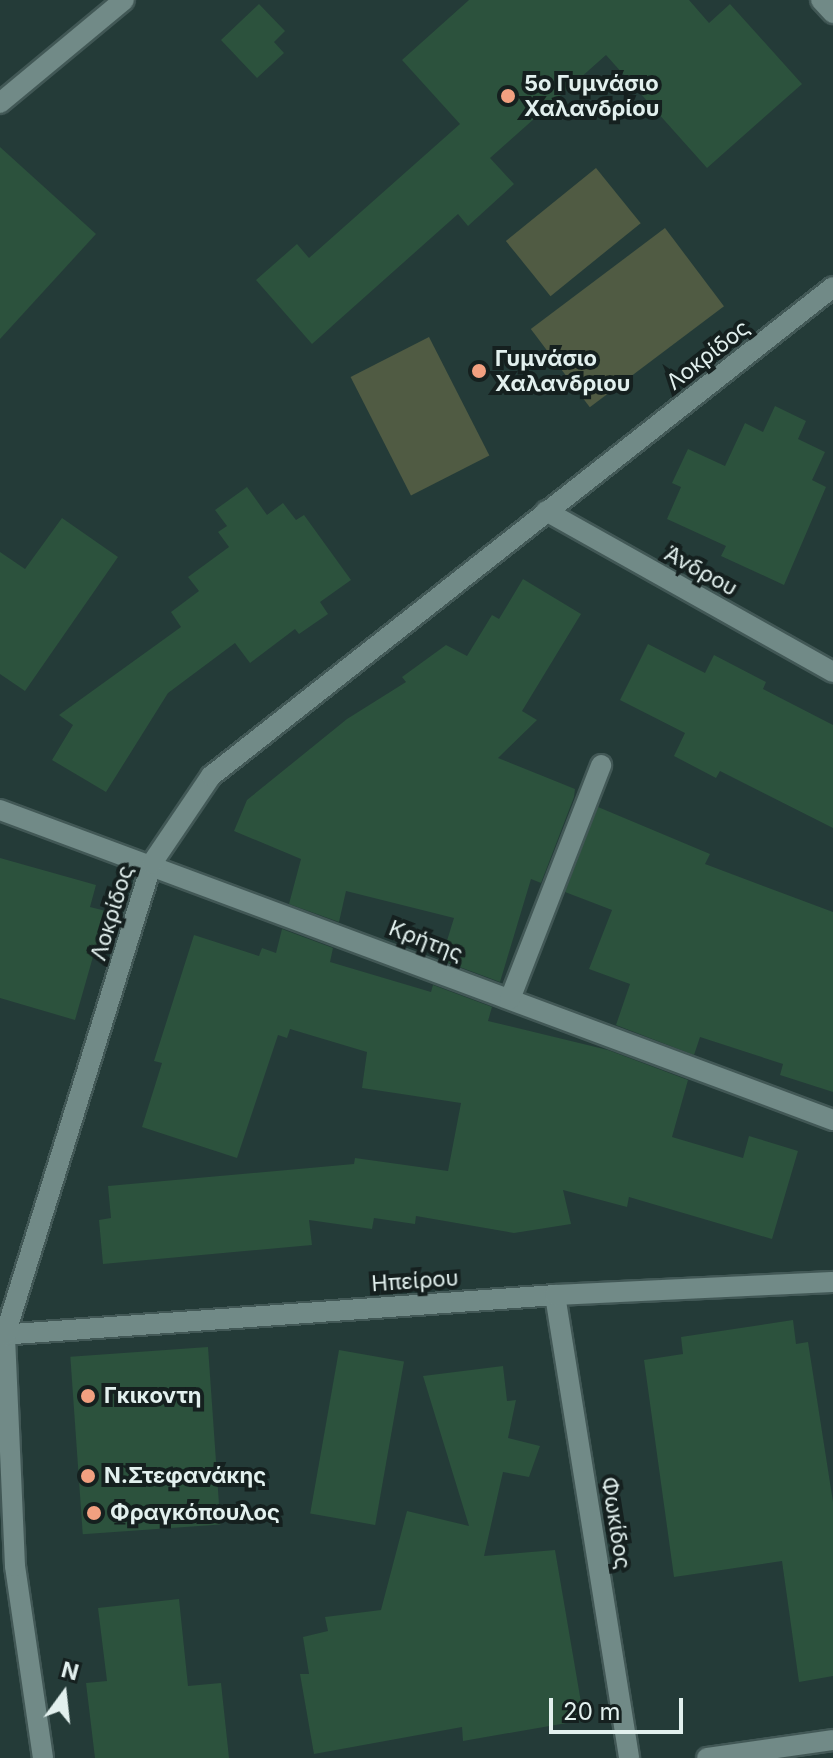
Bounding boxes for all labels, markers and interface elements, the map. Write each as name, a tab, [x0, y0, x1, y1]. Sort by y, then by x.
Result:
place label: 5ο Γυμνάσιο Χαλανδρίου	[524, 70, 659, 122]
marker: 5ο Γυμνάσιο Χαλανδρίου	[499, 87, 517, 105]
street label: Λοκρίδος	[661, 314, 755, 396]
place label: Γυμνάσιο Χαλανδριου	[495, 345, 630, 396]
marker: Γυμνάσιο Χαλανδριου	[470, 362, 488, 380]
street label: Άνδρου	[660, 540, 742, 602]
street label: Λοκρίδος	[85, 862, 139, 964]
street label: Κρήτης	[385, 915, 467, 967]
street label: Ηπείρου	[371, 1265, 459, 1297]
place label: Γκικοντη	[104, 1383, 201, 1409]
marker: Γκικοντη	[79, 1387, 97, 1405]
place label: Ν.Στεφανάκης	[104, 1463, 266, 1489]
marker: Ν.Στεφανάκης	[79, 1467, 97, 1485]
street label: Φωκίδος	[596, 1475, 636, 1571]
place label: Φραγκόπουλος	[110, 1500, 280, 1526]
marker: Φραγκόπουλος	[85, 1504, 103, 1522]
north arrow	[24, 1654, 104, 1734]
text: N	[59, 1656, 82, 1686]
scale bar	[553, 1682, 687, 1732]
text: 20 m	[563, 1697, 621, 1726]

